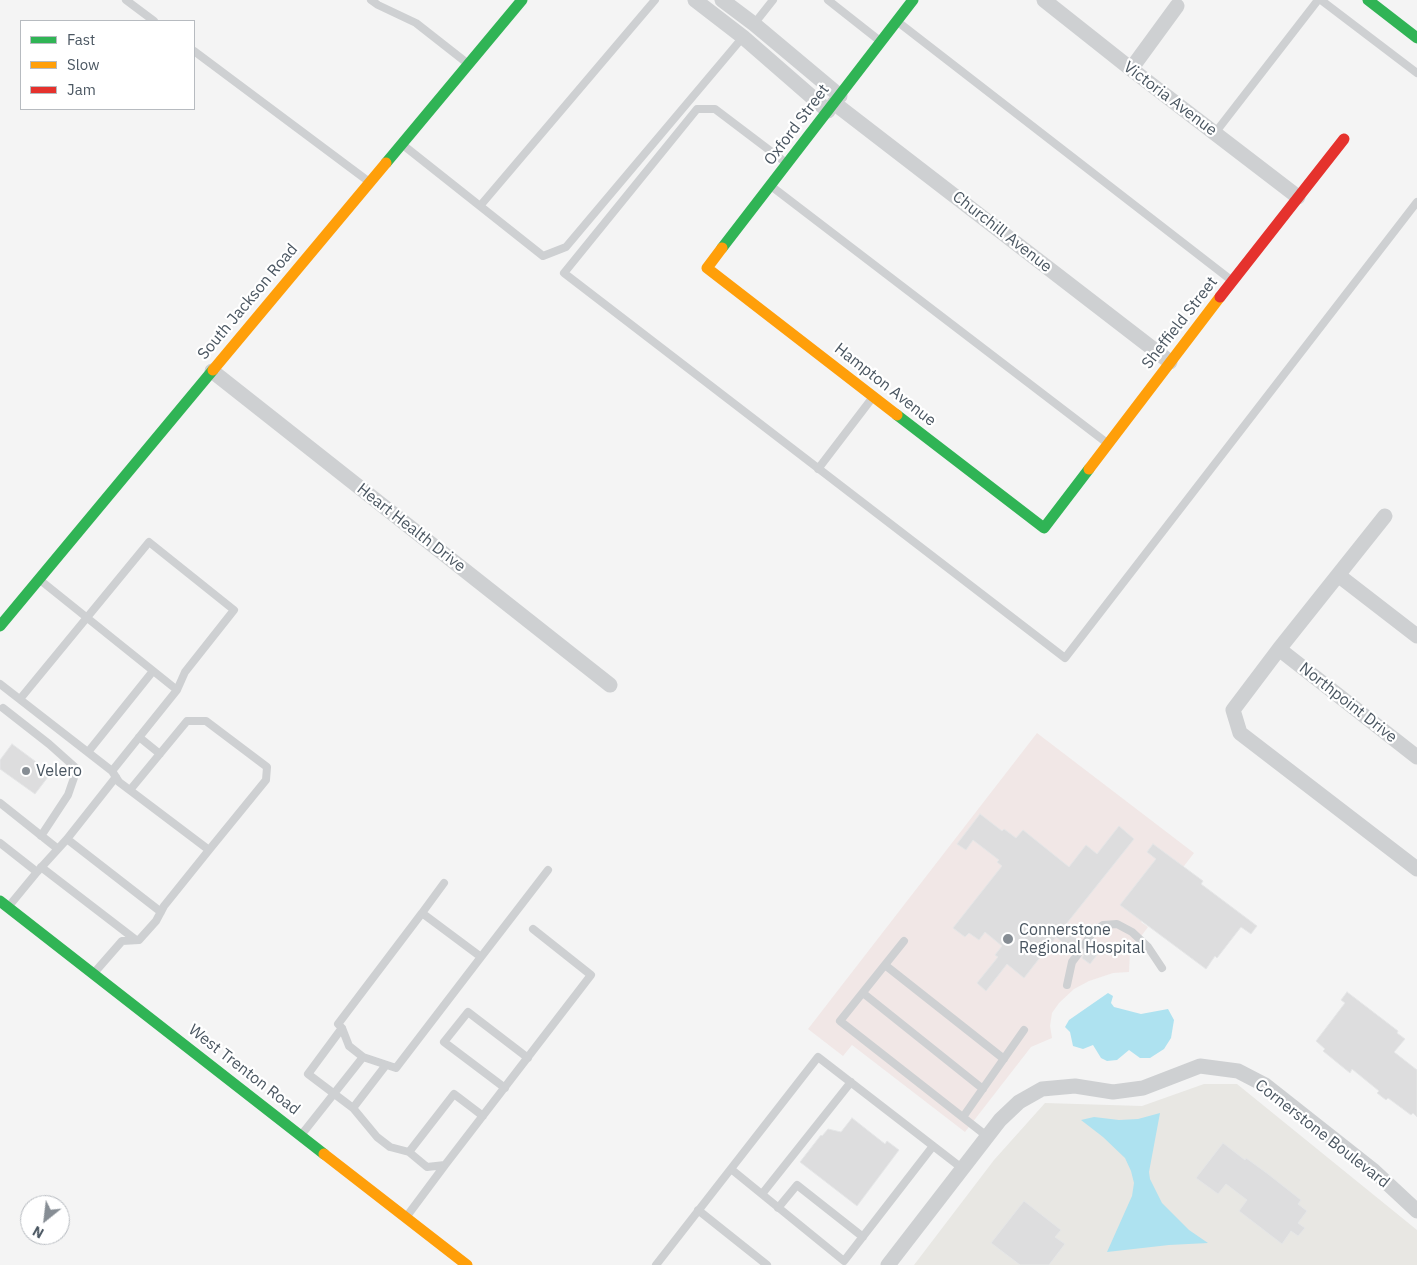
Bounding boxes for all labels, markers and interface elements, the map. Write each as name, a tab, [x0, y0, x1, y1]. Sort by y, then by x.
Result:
legend	[20, 20, 195, 110]
text: Fast	[67, 30, 95, 49]
text: Slow	[67, 55, 100, 74]
street label: Victoria Avenue	[1120, 58, 1220, 140]
text: Jam	[67, 80, 96, 99]
street label: Oxford Street	[760, 81, 834, 169]
street label: Churchill Avenue	[948, 187, 1056, 277]
street label: South Jackson Road	[194, 240, 302, 364]
street label: Sheffield Street	[1138, 273, 1222, 373]
street label: Hampton Avenue	[830, 339, 940, 431]
street label: Heart Health Drive	[353, 480, 469, 576]
street label: Northpoint Drive	[1295, 659, 1401, 747]
place label: Velero	[36, 761, 82, 781]
marker: Velero	[20, 765, 32, 777]
place label: Connerstone Regional Hospital	[1019, 920, 1145, 958]
marker: Connerstone Regional Hospital	[1001, 932, 1015, 946]
street label: West Trenton Road	[184, 1021, 304, 1119]
street label: Cornerstone Boulevard	[1251, 1076, 1393, 1192]
north arrow	[20, 1195, 70, 1245]
text: N	[29, 1222, 47, 1243]

